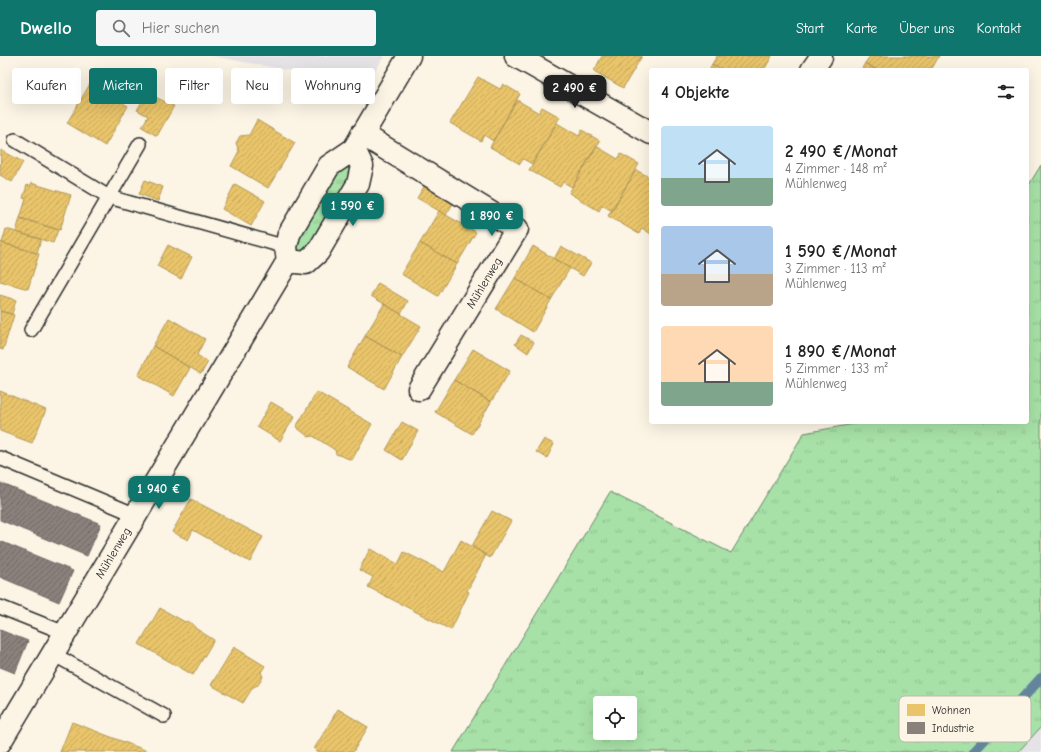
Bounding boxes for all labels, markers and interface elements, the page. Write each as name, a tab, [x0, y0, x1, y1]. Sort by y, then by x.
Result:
search box	[96, 10, 376, 46]
text: Dwello	[20, 17, 72, 39]
icon: search	[110, 17, 132, 39]
text: Hier suchen	[142, 19, 219, 37]
text: Start	[796, 20, 824, 37]
text: Karte	[846, 20, 877, 37]
text: Über uns	[899, 20, 954, 37]
text: Kontakt	[976, 20, 1021, 37]
chip: Kaufen	[12, 68, 81, 104]
chip: Mieten	[89, 68, 157, 104]
chip: Filter	[165, 68, 223, 104]
chip: Neu	[231, 68, 283, 104]
chip: Wohnung	[291, 68, 375, 104]
pin: 2 490 €	[538, 75, 612, 109]
text: 2 490 €	[552, 80, 598, 95]
icon: filters	[995, 81, 1017, 103]
text: 4 Objekte	[661, 83, 729, 102]
icon: home	[693, 142, 741, 190]
text: 2 490 €/Monat	[785, 142, 897, 161]
text: 4 Zimmer · 148 m²	[785, 161, 887, 176]
text: Mühlenweg	[785, 176, 847, 191]
pin: 1 590 €	[316, 193, 390, 227]
text: 1 590 €	[331, 198, 375, 213]
pin: 1 890 €	[455, 203, 529, 237]
text: 1 890 €	[470, 208, 514, 223]
icon: home	[693, 242, 741, 290]
text: 1 590 €/Monat	[785, 242, 897, 261]
street label: Mühlenweg	[463, 255, 505, 311]
text: 3 Zimmer · 113 m²	[785, 261, 886, 276]
text: Mühlenweg	[785, 276, 847, 291]
icon: home	[693, 342, 741, 390]
text: 1 890 €/Monat	[785, 342, 896, 361]
text: 5 Zimmer · 133 m²	[785, 361, 888, 376]
text: Mühlenweg	[785, 376, 847, 391]
pin: 1 940 €	[122, 476, 196, 510]
text: 1 940 €	[137, 481, 181, 496]
street label: Mühlenweg	[92, 525, 134, 581]
map controls	[593, 696, 637, 740]
button: locate	[593, 696, 637, 740]
legend	[899, 696, 1031, 742]
text: Wohnen	[932, 704, 971, 717]
text: Industrie	[932, 722, 974, 735]

